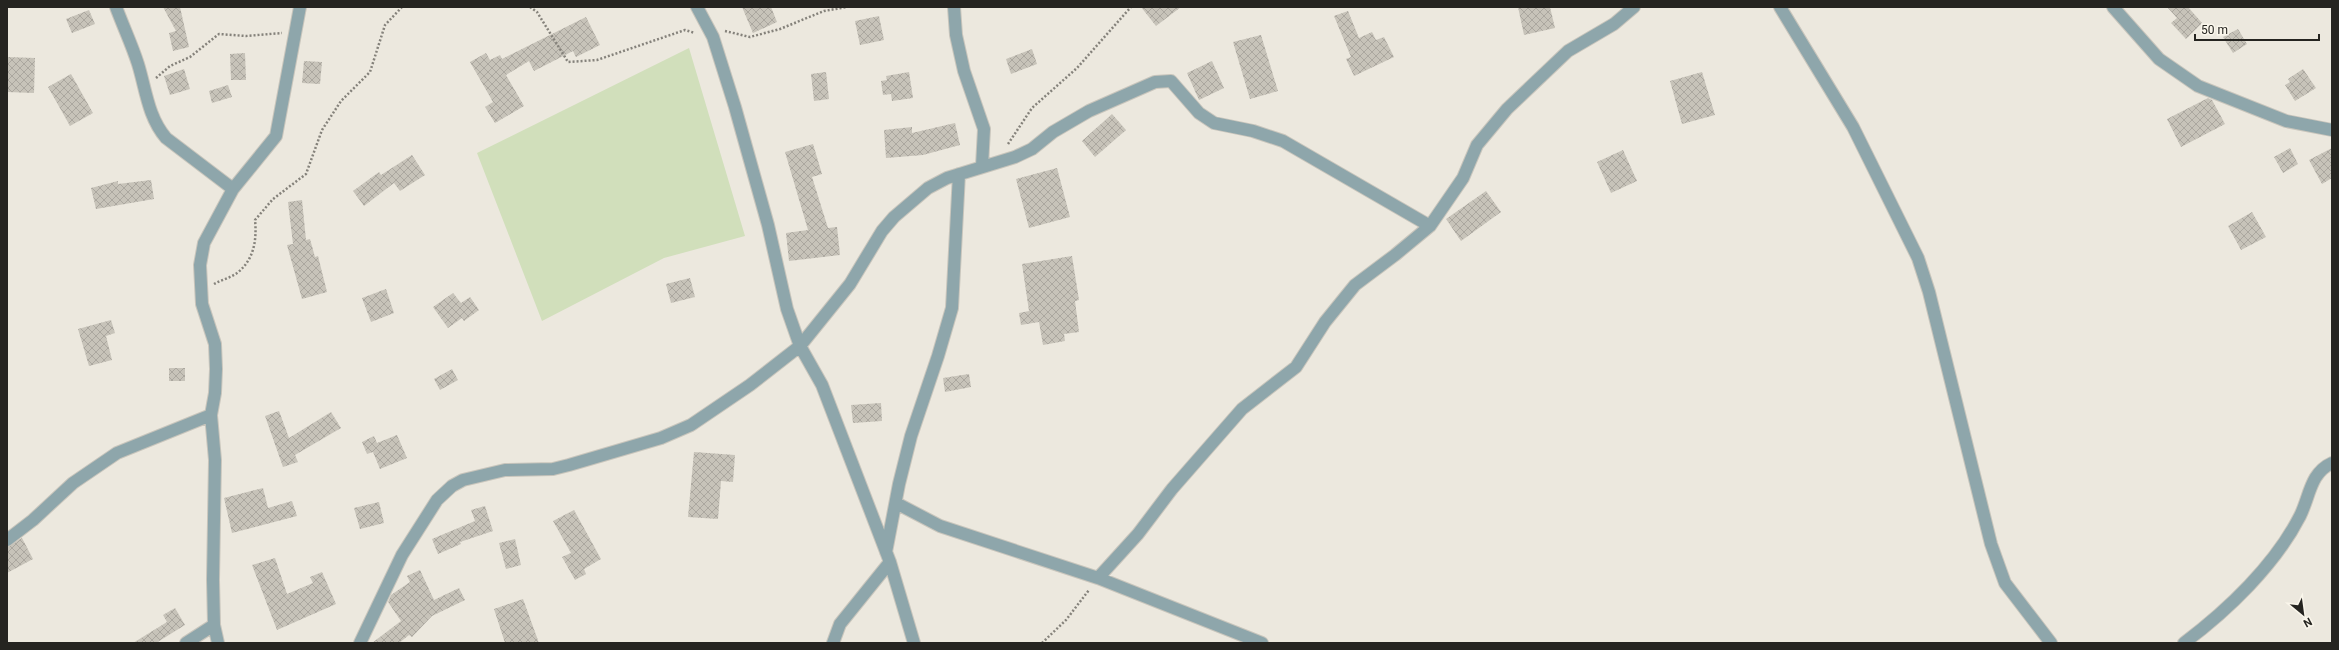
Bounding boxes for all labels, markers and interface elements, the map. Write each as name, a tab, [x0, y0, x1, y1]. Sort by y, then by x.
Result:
scale bar	[2195, 16, 2319, 42]
text: 50 m	[2201, 23, 2228, 37]
north arrow	[2283, 594, 2323, 634]
text: N	[2301, 615, 2314, 630]

